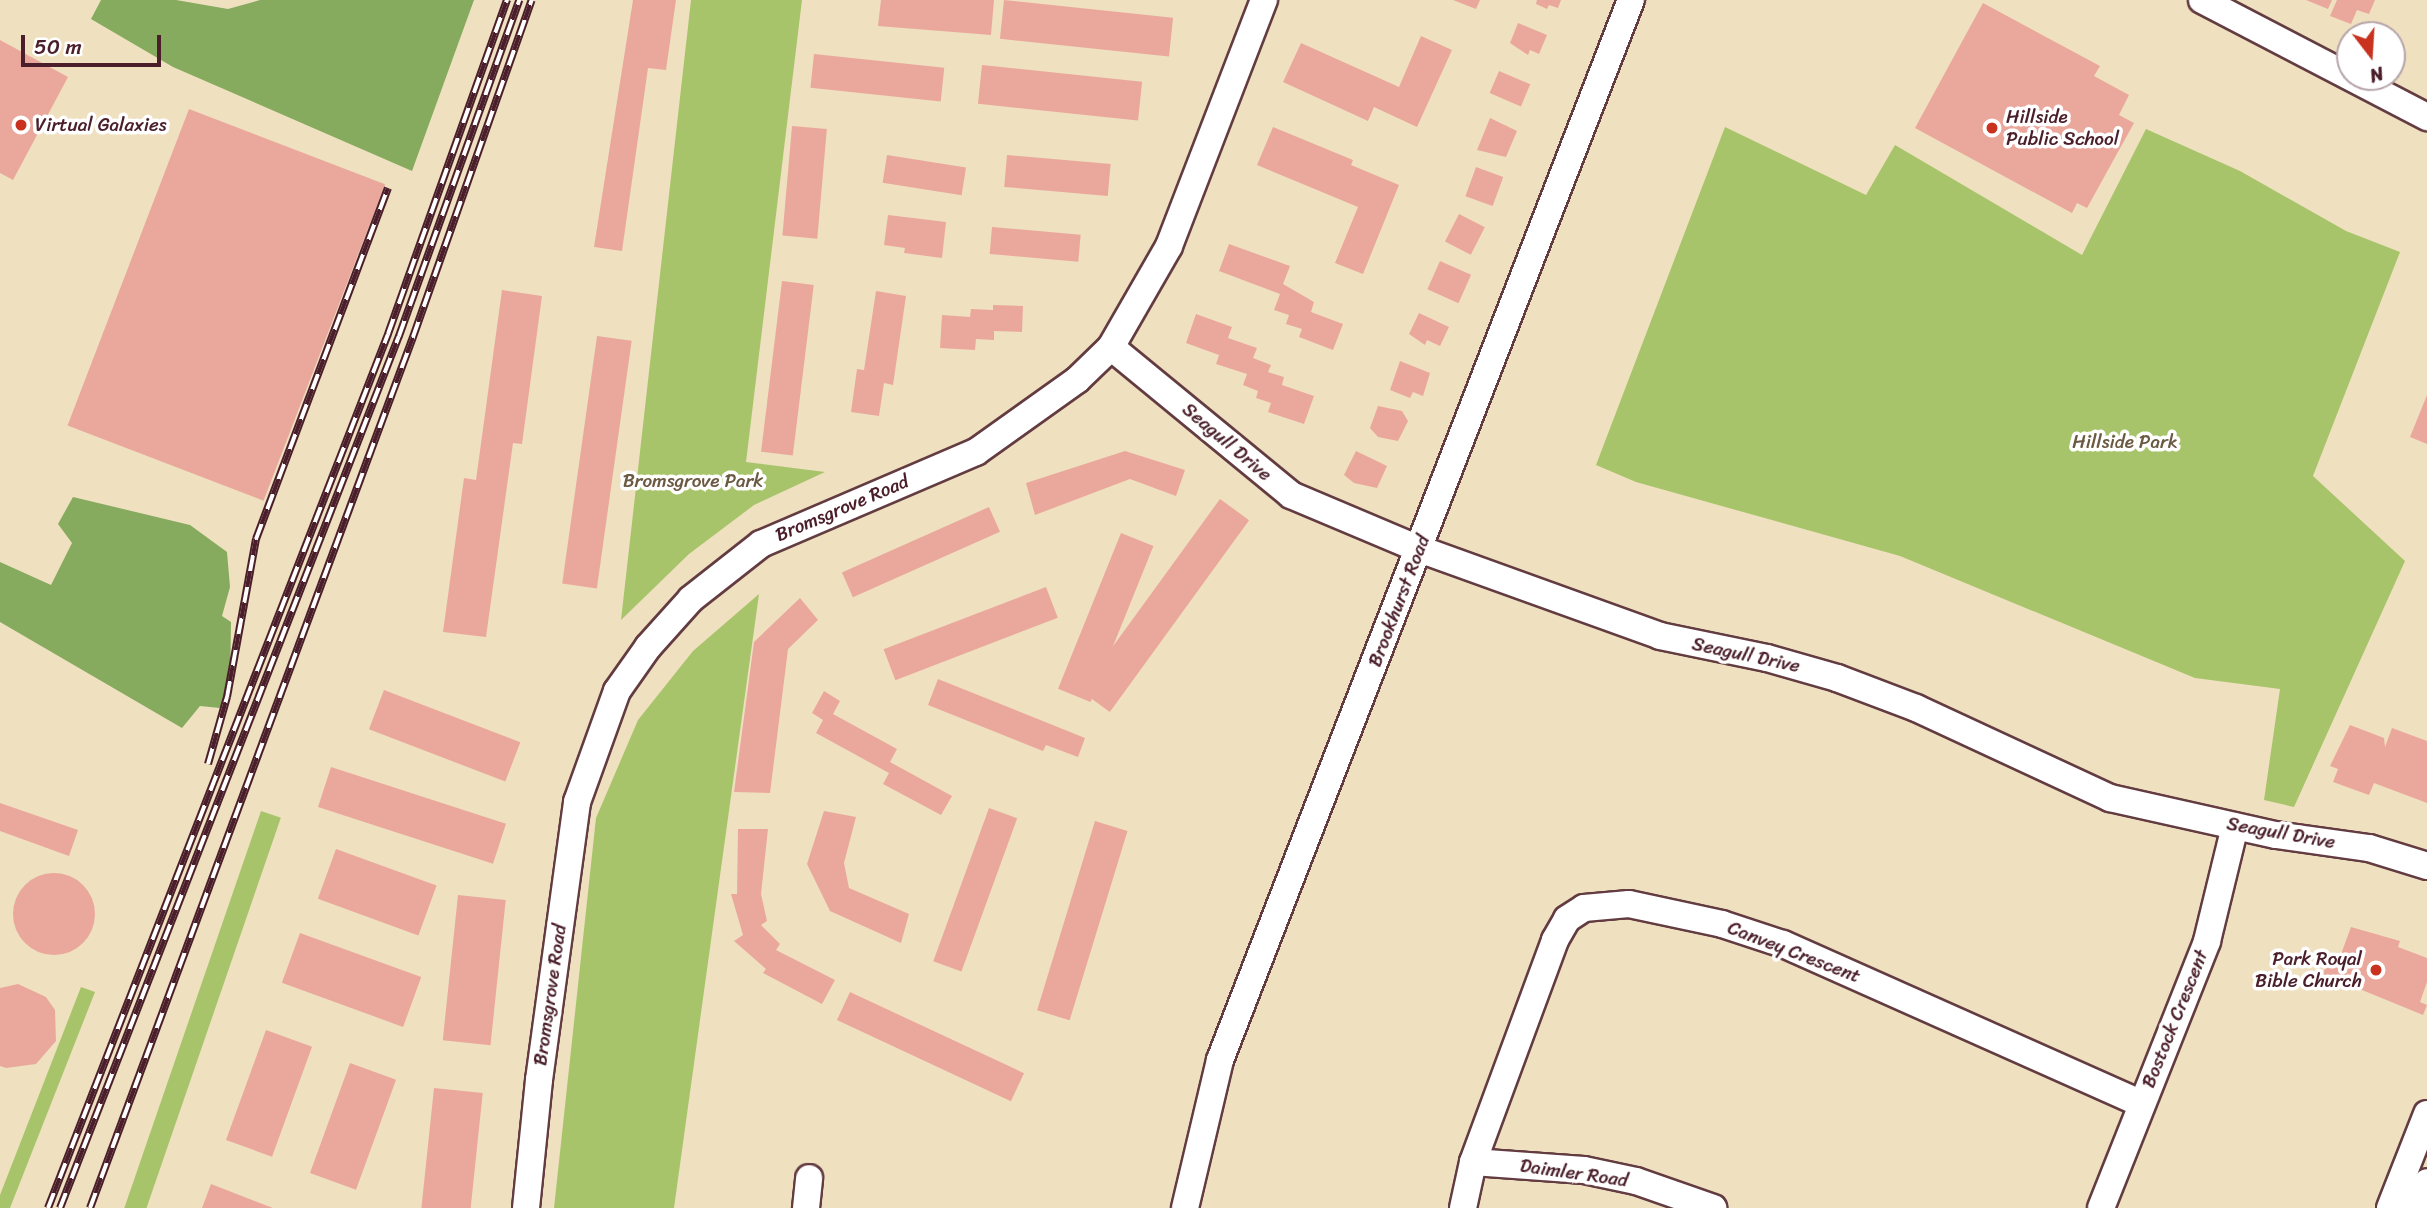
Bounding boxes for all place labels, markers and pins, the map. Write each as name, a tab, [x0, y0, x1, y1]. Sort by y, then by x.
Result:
place label: Hillside Public School	[2006, 106, 2119, 150]
place label: Virtual Galaxies	[35, 114, 167, 136]
marker: Virtual Galaxies	[13, 117, 29, 133]
marker: Hillside Public School	[1984, 120, 2000, 136]
place label: Park Royal Bible Church	[2255, 948, 2362, 992]
marker: Park Royal Bible Church	[2368, 962, 2384, 978]

